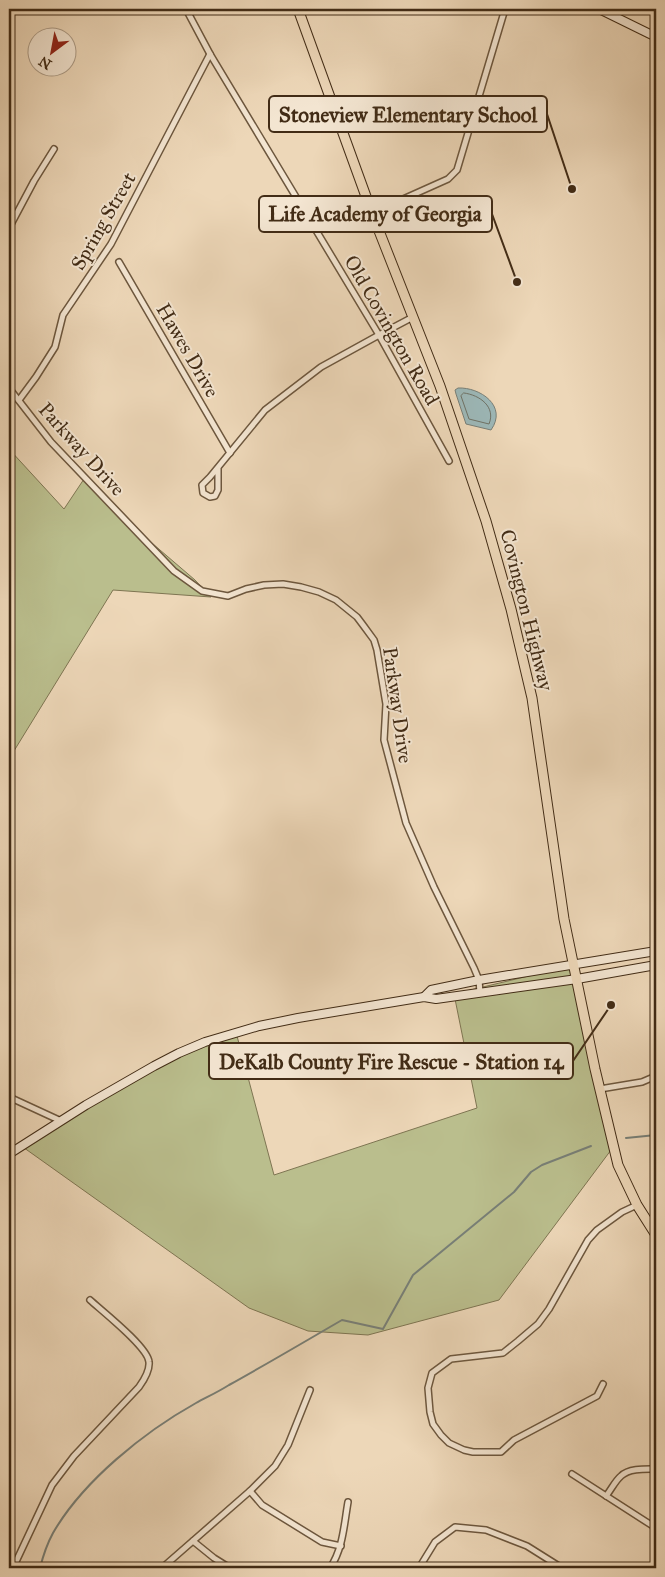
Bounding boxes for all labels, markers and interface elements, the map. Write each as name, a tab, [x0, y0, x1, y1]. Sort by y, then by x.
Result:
north arrow	[28, 28, 78, 78]
text: N	[36, 52, 55, 73]
callout: Stoneview Elementary School	[269, 96, 547, 132]
text: Stoneview Elementary School	[279, 102, 538, 128]
street label: Spring Street	[65, 168, 141, 275]
callout: Life Academy of Georgia	[259, 196, 492, 232]
text: Life Academy of Georgia	[268, 201, 483, 227]
street label: Old Covington Road	[338, 251, 445, 410]
street label: Hawes Drive	[151, 299, 225, 401]
street label: Parkway Drive	[34, 397, 130, 501]
street label: Covington Highway	[494, 527, 559, 694]
street label: Parkway Drive	[378, 645, 418, 765]
callout: DeKalb County Fire Rescue - Station 14	[209, 1043, 573, 1079]
text: DeKalb County Fire Rescue - Station 14	[219, 1049, 565, 1075]

